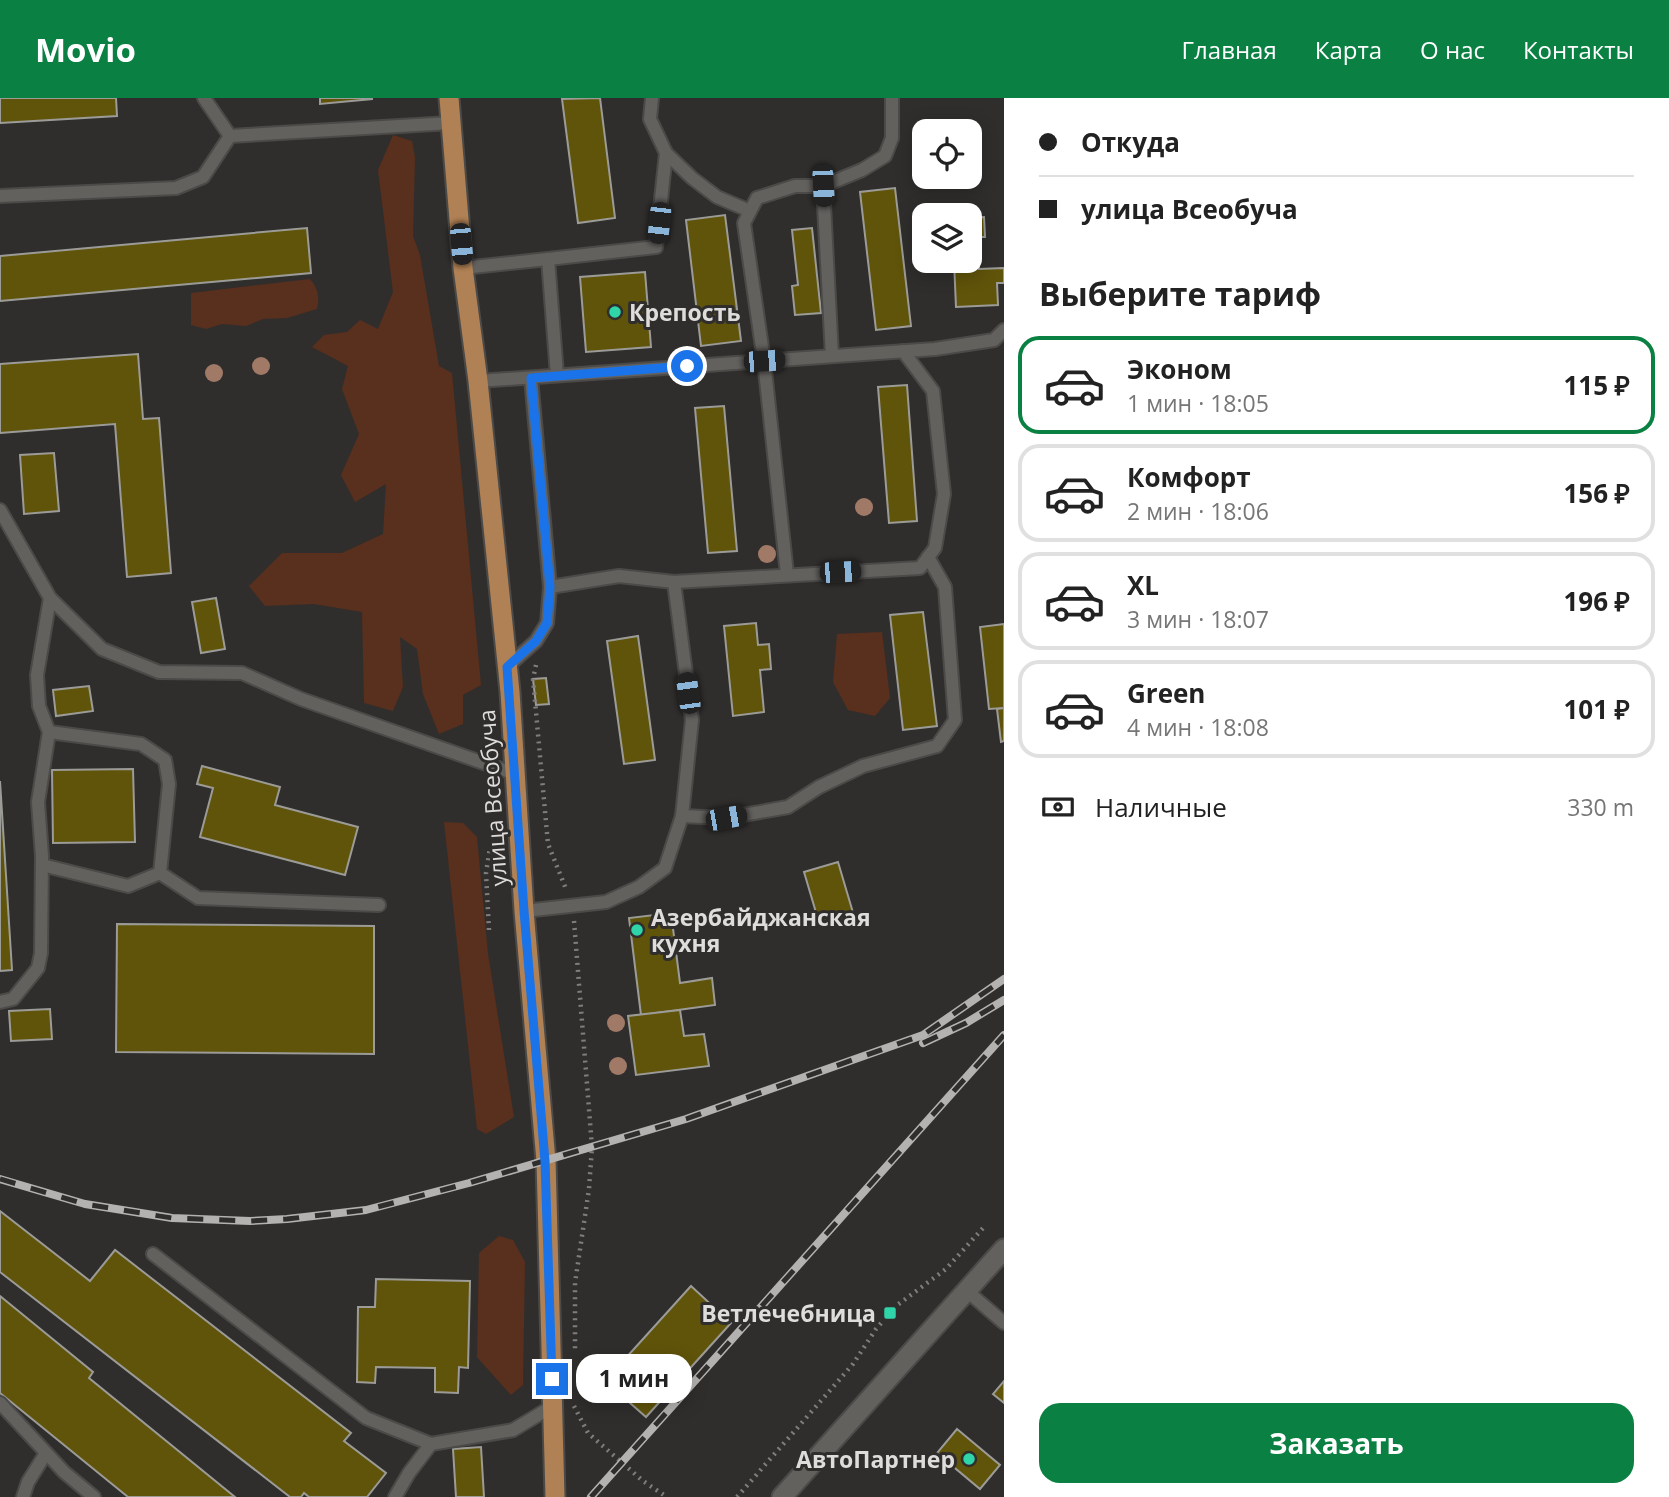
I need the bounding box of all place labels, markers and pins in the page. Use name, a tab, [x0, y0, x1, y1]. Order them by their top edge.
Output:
place label: Крепость	[629, 296, 741, 328]
marker: Крепость	[607, 304, 623, 320]
place label: Азербайджанская кухня	[651, 901, 871, 959]
marker: Азербайджанская кухня	[629, 922, 645, 938]
place label: Ветлечебница	[701, 1297, 876, 1329]
marker: Ветлечебница	[882, 1305, 898, 1321]
place label: АвтоПартнер	[796, 1443, 955, 1475]
marker: АвтоПартнер	[961, 1451, 977, 1467]

